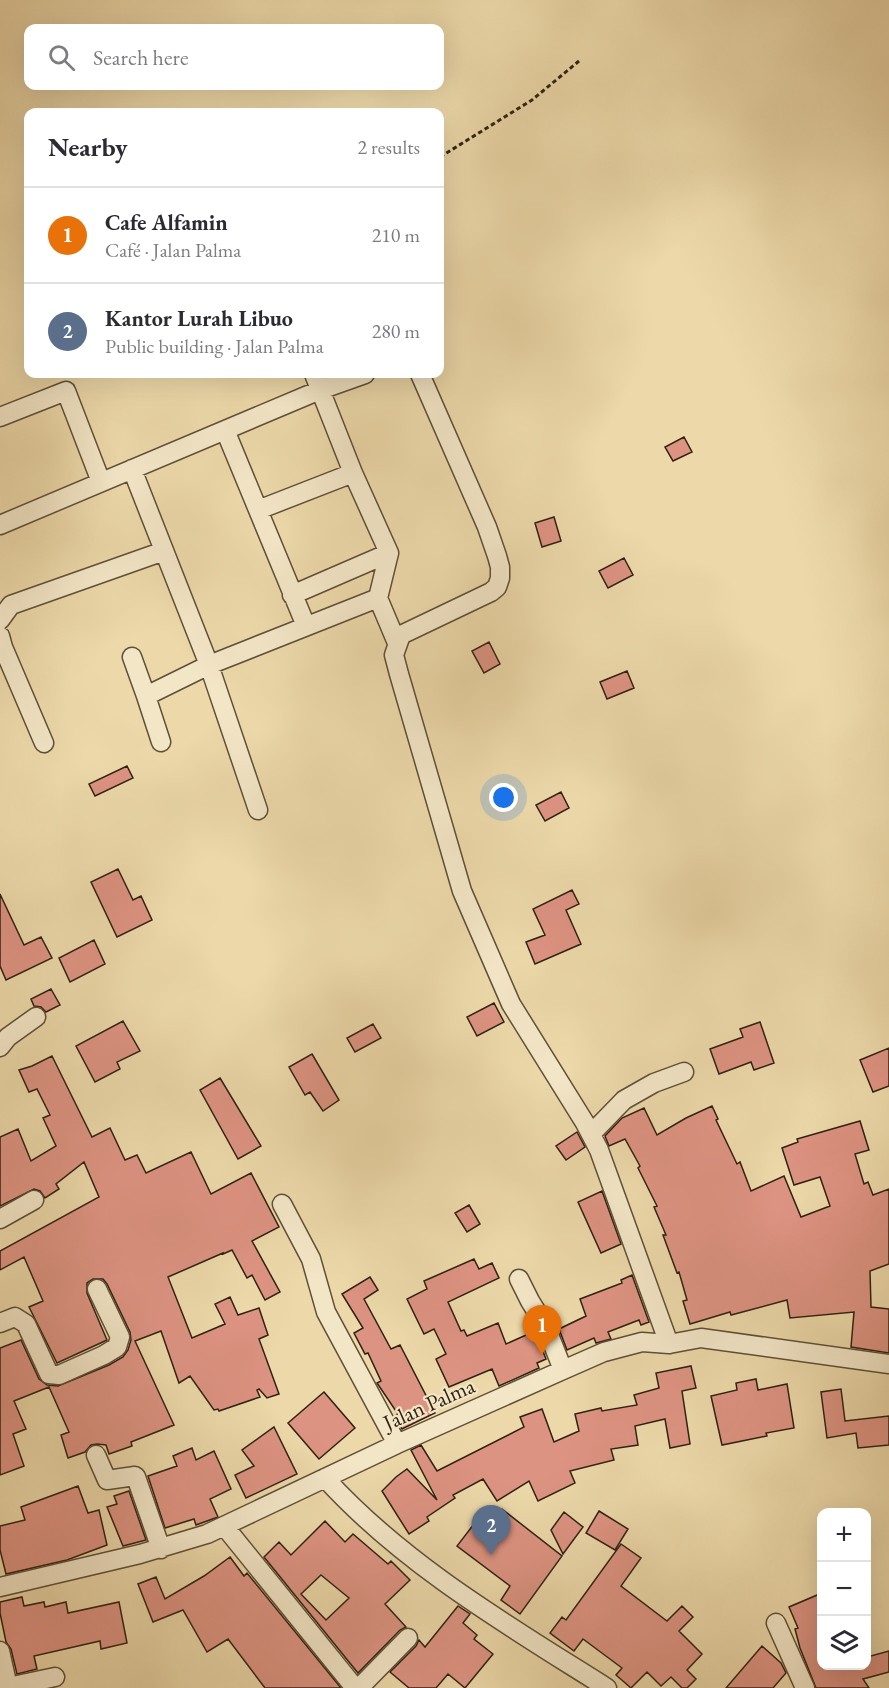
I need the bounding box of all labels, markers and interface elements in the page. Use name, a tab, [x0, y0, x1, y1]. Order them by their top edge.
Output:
search box	[24, 24, 444, 90]
icon: search	[45, 41, 78, 74]
text: Search here	[93, 43, 188, 72]
text: Nearby	[48, 130, 128, 164]
text: 2 results	[357, 134, 420, 160]
text: Cafe Alfamin	[105, 208, 228, 237]
text: 1	[62, 222, 73, 248]
text: 210 m	[372, 222, 420, 248]
text: Café · Jalan Palma	[105, 237, 241, 263]
text: Kantor Lurah Libuo	[105, 304, 293, 333]
text: 2	[62, 318, 73, 344]
text: 280 m	[372, 318, 420, 344]
text: Public building · Jalan Palma	[105, 333, 324, 359]
your location	[489, 783, 518, 812]
pin: 1	[522, 1306, 562, 1355]
street label: Jalan Palma	[377, 1371, 480, 1438]
pin: 2	[472, 1506, 510, 1555]
map controls	[817, 1508, 871, 1670]
button: +	[817, 1508, 871, 1562]
button: −	[817, 1562, 871, 1616]
button: layers	[817, 1616, 871, 1670]

